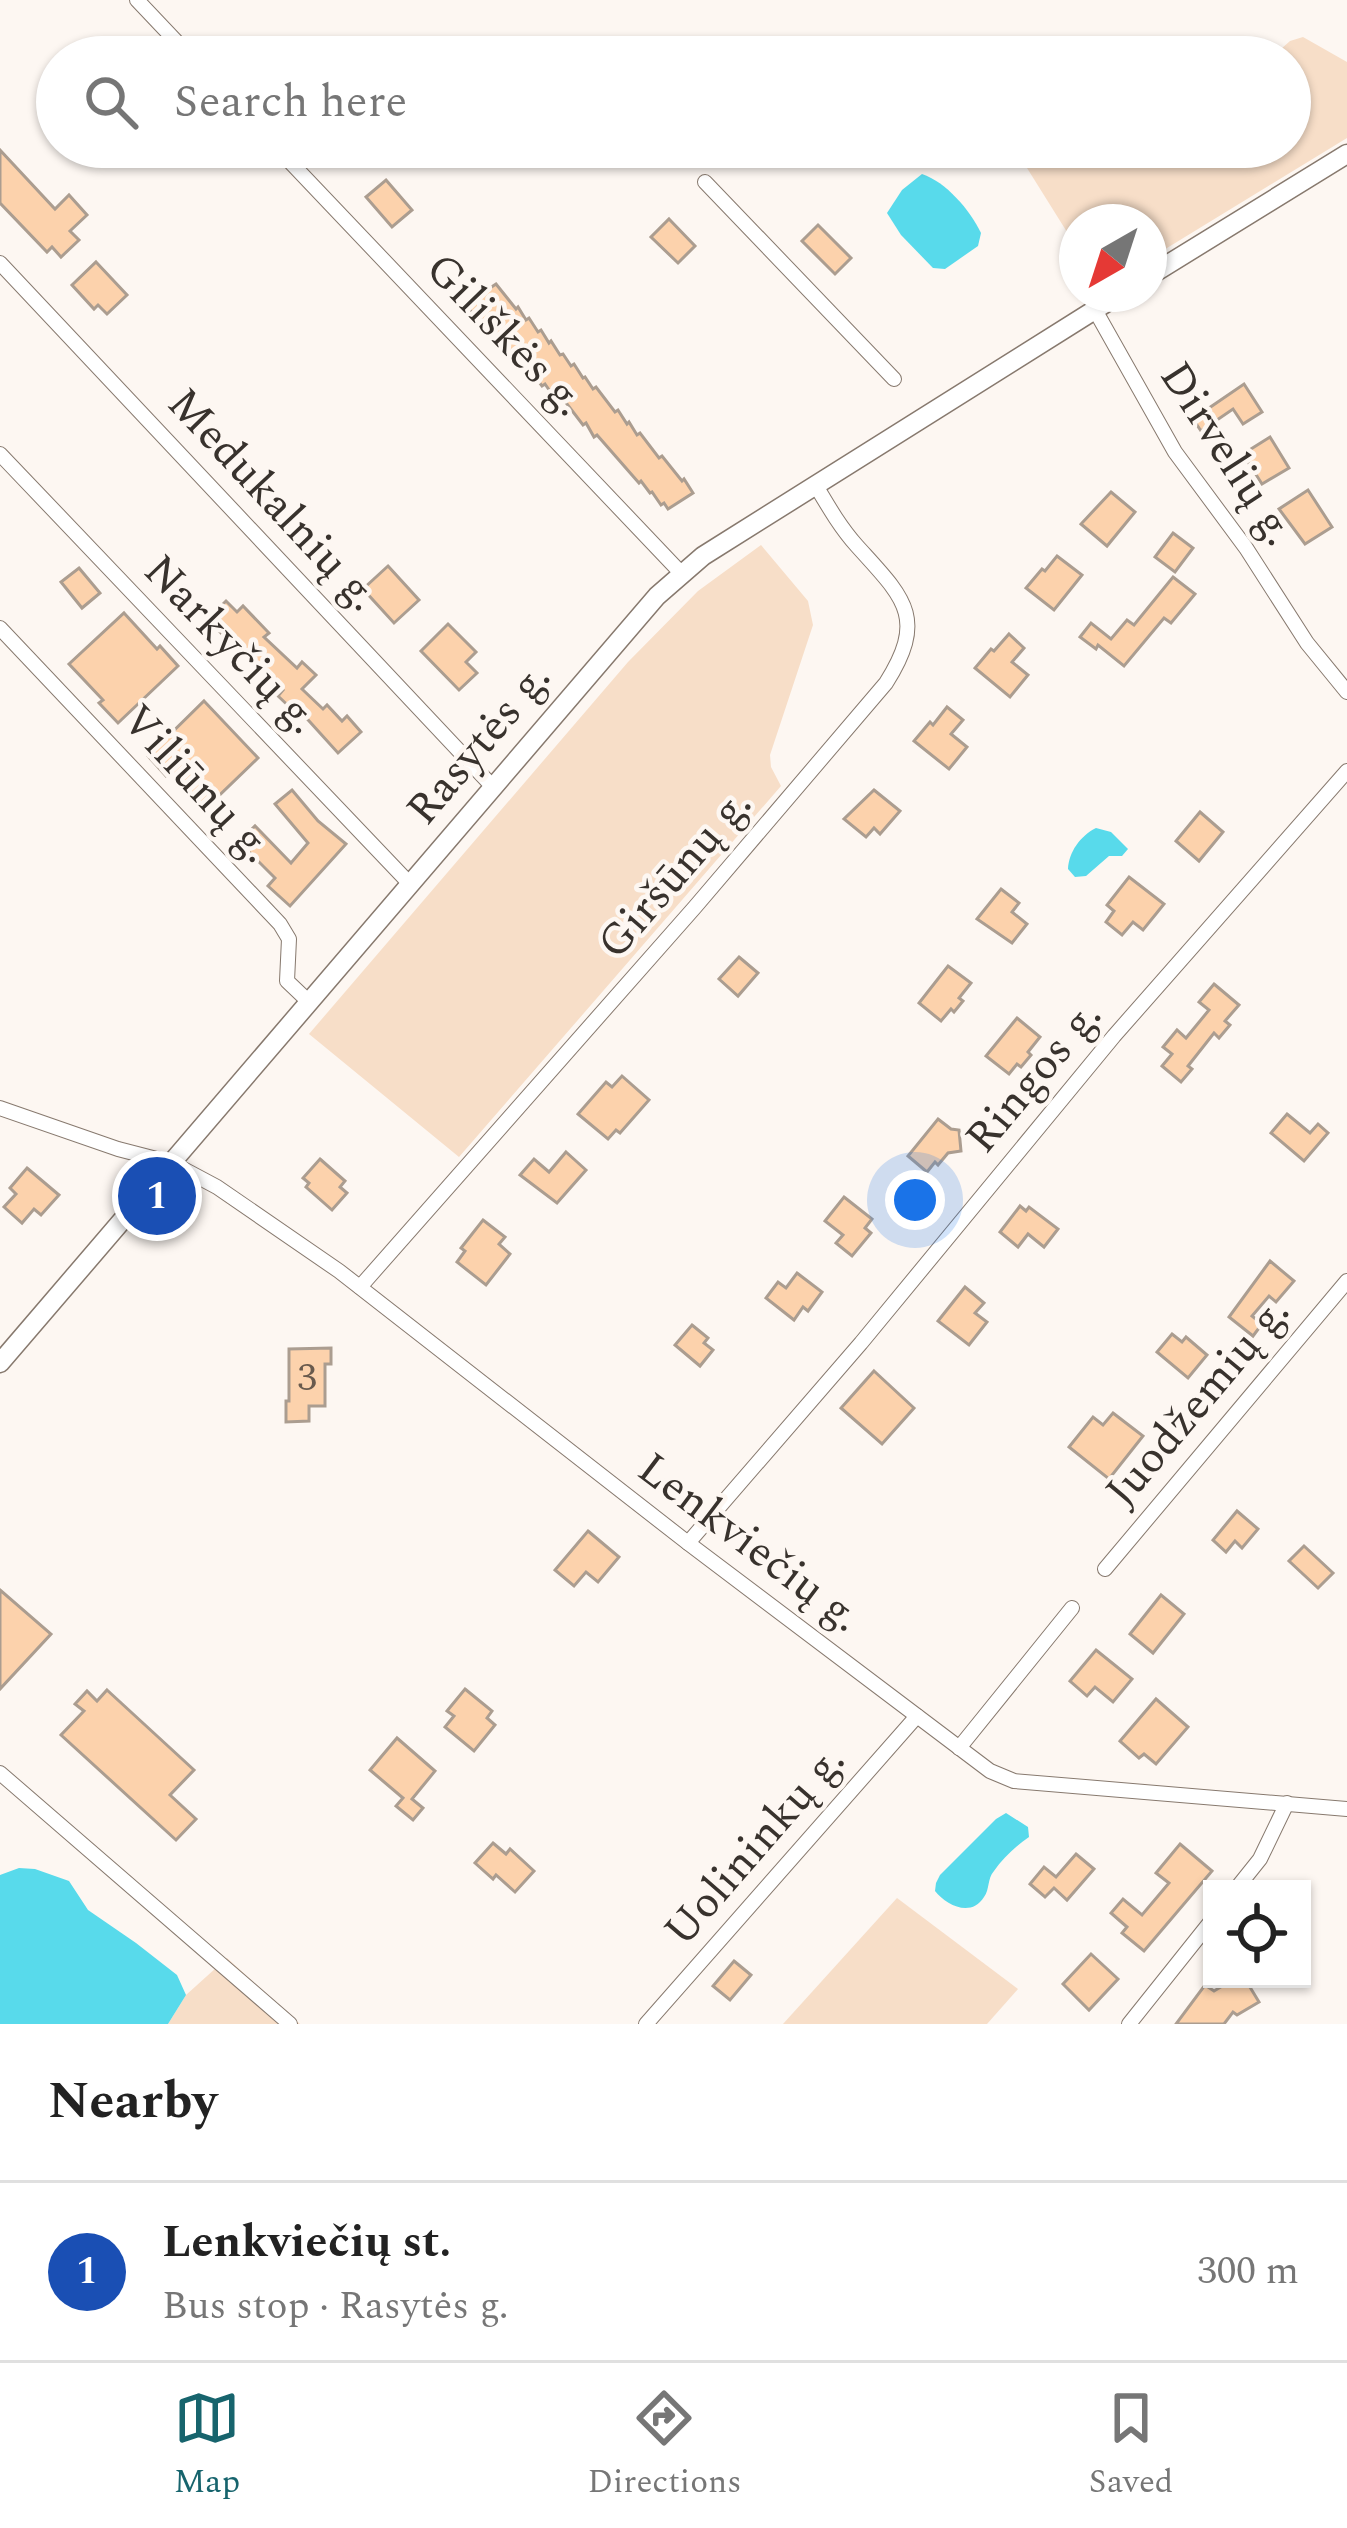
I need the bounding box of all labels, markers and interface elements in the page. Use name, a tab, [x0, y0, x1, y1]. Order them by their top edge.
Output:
search box	[36, 36, 1311, 168]
text: Search here	[174, 68, 407, 137]
icon: search	[78, 69, 144, 135]
north arrow	[1059, 204, 1167, 312]
street label: Giliškės g.	[409, 237, 601, 433]
street label: Dirvelių g.	[1141, 348, 1313, 560]
street label: Medukalnių g.	[150, 372, 396, 628]
street label: Narkyčių g.	[127, 539, 335, 751]
street label: Rasytės g.	[390, 647, 568, 841]
street label: Viliūnų g.	[105, 689, 289, 879]
street label: Giršūnų g.	[581, 773, 769, 975]
street label: Ringos g.	[949, 985, 1119, 1169]
pin: 1	[118, 1151, 196, 1241]
your location	[885, 1170, 945, 1230]
street label: Juodžemių g.	[1089, 1281, 1307, 1523]
house number: 3	[297, 1349, 317, 1408]
street label: Lenkviečių g.	[622, 1436, 876, 1650]
street label: Uolininkų g.	[647, 1730, 863, 1962]
map controls	[1203, 1880, 1311, 1988]
button: locate	[1203, 1880, 1311, 1988]
text: Nearby	[48, 2063, 217, 2141]
text: Lenkviečių st.	[162, 2208, 451, 2277]
text: 1	[76, 2242, 98, 2301]
text: 300 m	[1197, 2242, 1299, 2301]
text: Bus stop · Rasytės g.	[162, 2277, 508, 2336]
tab: Map	[174, 2385, 240, 2507]
tab: Directions	[587, 2385, 741, 2507]
tab: Saved	[1089, 2385, 1173, 2507]

